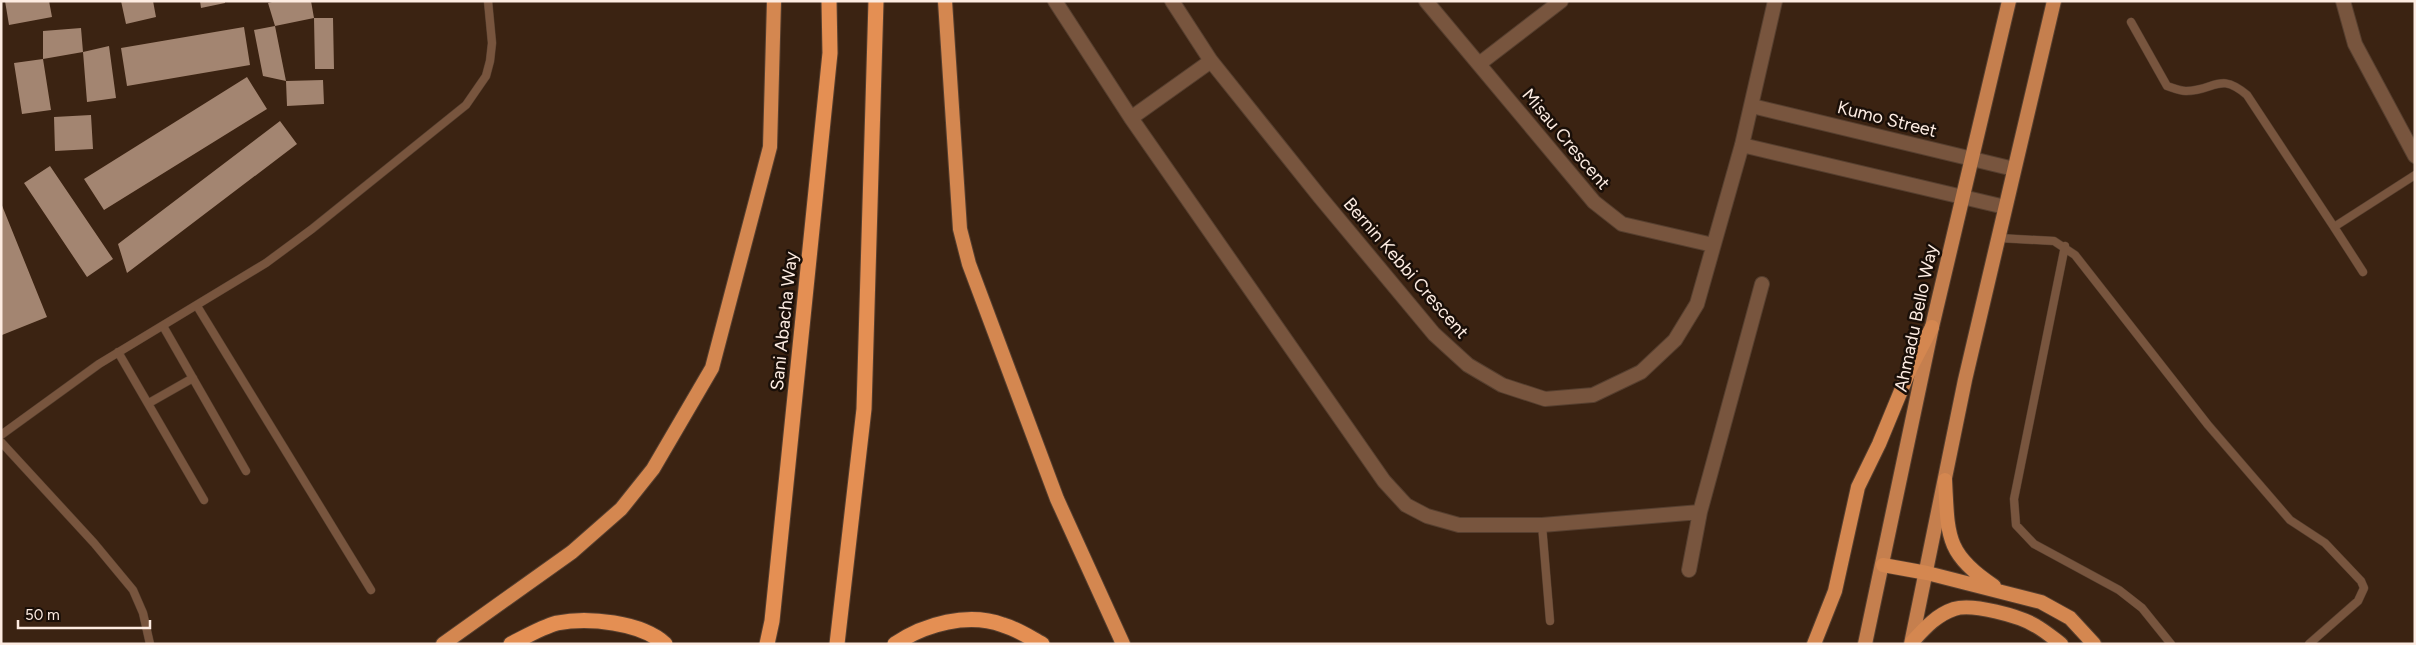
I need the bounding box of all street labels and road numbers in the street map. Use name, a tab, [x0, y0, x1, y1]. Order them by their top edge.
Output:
street label: Misau Crescent	[1517, 84, 1615, 194]
street label: Kumo Street	[1835, 96, 1939, 142]
street label: Bernin Kebbi Crescent	[1339, 193, 1473, 343]
street label: Ahmadu Bello Way	[1890, 242, 1943, 394]
street label: Sani Abacha Way	[766, 250, 802, 391]

